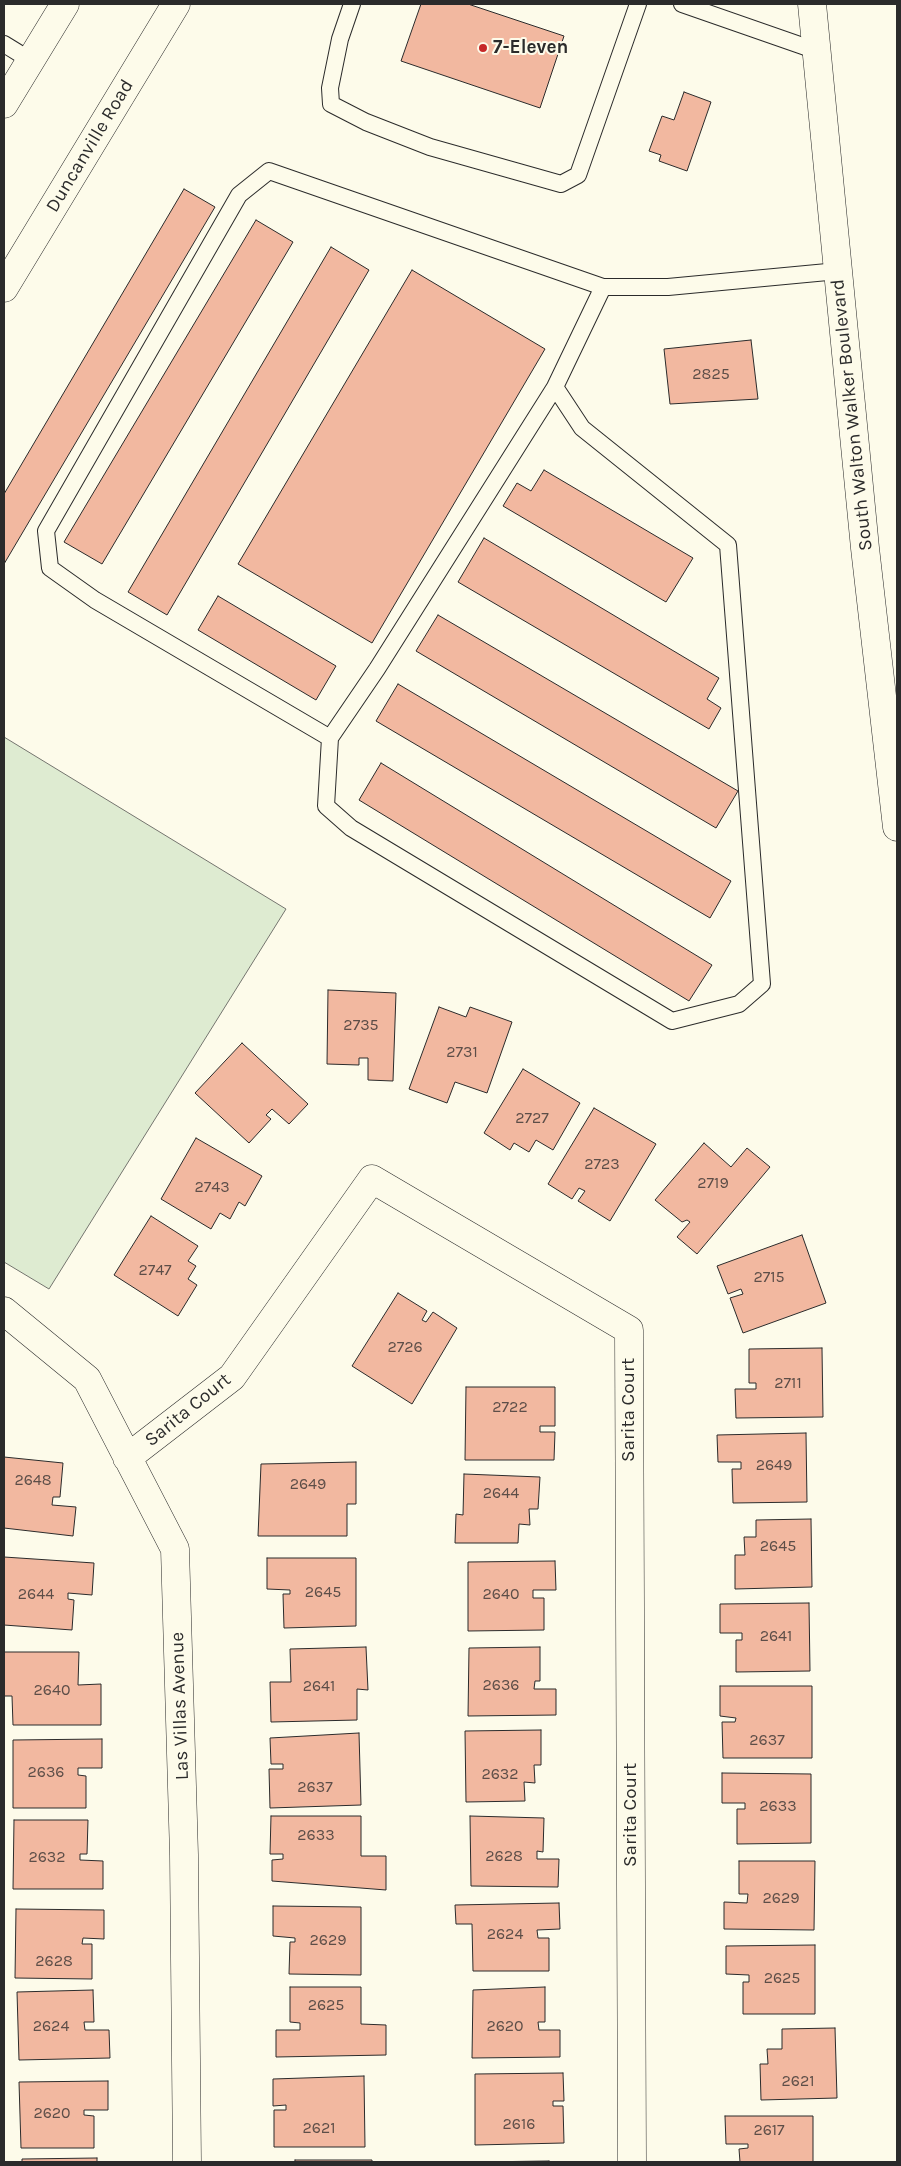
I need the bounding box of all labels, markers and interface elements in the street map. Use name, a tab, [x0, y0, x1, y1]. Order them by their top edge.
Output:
place label: 7-Eleven	[493, 37, 568, 59]
marker: 7-Eleven	[477, 42, 489, 54]
street label: Duncanville Road	[41, 75, 139, 217]
street label: South Walton Walker Boulevard	[826, 278, 878, 552]
house number: 2825	[692, 364, 730, 384]
house number: 2735	[343, 1015, 379, 1035]
house number: 2731	[446, 1042, 478, 1062]
house number: 2727	[515, 1108, 549, 1128]
house number: 2723	[584, 1154, 620, 1174]
house number: 2719	[697, 1173, 729, 1193]
house number: 2743	[194, 1177, 230, 1197]
house number: 2747	[138, 1260, 172, 1280]
house number: 2715	[753, 1267, 785, 1287]
house number: 2726	[387, 1337, 423, 1357]
street label: Sarita Court	[618, 1358, 640, 1462]
street label: Sarita Court	[140, 1368, 236, 1452]
house number: 2711	[774, 1373, 802, 1393]
house number: 2722	[492, 1397, 528, 1417]
house number: 2649	[756, 1455, 792, 1475]
house number: 2648	[14, 1470, 52, 1490]
house number: 2649	[290, 1474, 326, 1494]
house number: 2644	[483, 1483, 519, 1503]
house number: 2645	[760, 1536, 796, 1556]
house number: 2645	[305, 1582, 341, 1602]
house number: 2644	[18, 1584, 54, 1604]
house number: 2640	[483, 1584, 519, 1604]
house number: 2641	[760, 1626, 792, 1646]
street label: Las Villas Avenue	[166, 1631, 194, 1781]
house number: 2636	[482, 1675, 520, 1695]
house number: 2641	[303, 1676, 335, 1696]
house number: 2640	[34, 1680, 70, 1700]
house number: 2637	[749, 1730, 785, 1750]
house number: 2636	[27, 1762, 65, 1782]
street label: Sarita Court	[620, 1763, 642, 1867]
house number: 2632	[481, 1764, 519, 1784]
house number: 2637	[297, 1777, 333, 1797]
house number: 2633	[759, 1796, 797, 1816]
house number: 2633	[297, 1825, 335, 1845]
house number: 2628	[485, 1846, 523, 1866]
house number: 2632	[28, 1847, 66, 1867]
house number: 2629	[763, 1888, 799, 1908]
house number: 2624	[487, 1924, 523, 1944]
house number: 2629	[310, 1930, 346, 1950]
house number: 2628	[35, 1951, 73, 1971]
house number: 2625	[764, 1968, 800, 1988]
house number: 2625	[308, 1995, 344, 2015]
house number: 2624	[33, 2016, 69, 2036]
house number: 2620	[486, 2016, 524, 2036]
house number: 2621	[782, 2071, 814, 2091]
house number: 2620	[33, 2103, 71, 2123]
house number: 2616	[503, 2114, 535, 2134]
house number: 2621	[303, 2118, 335, 2138]
house number: 2617	[753, 2120, 785, 2140]

